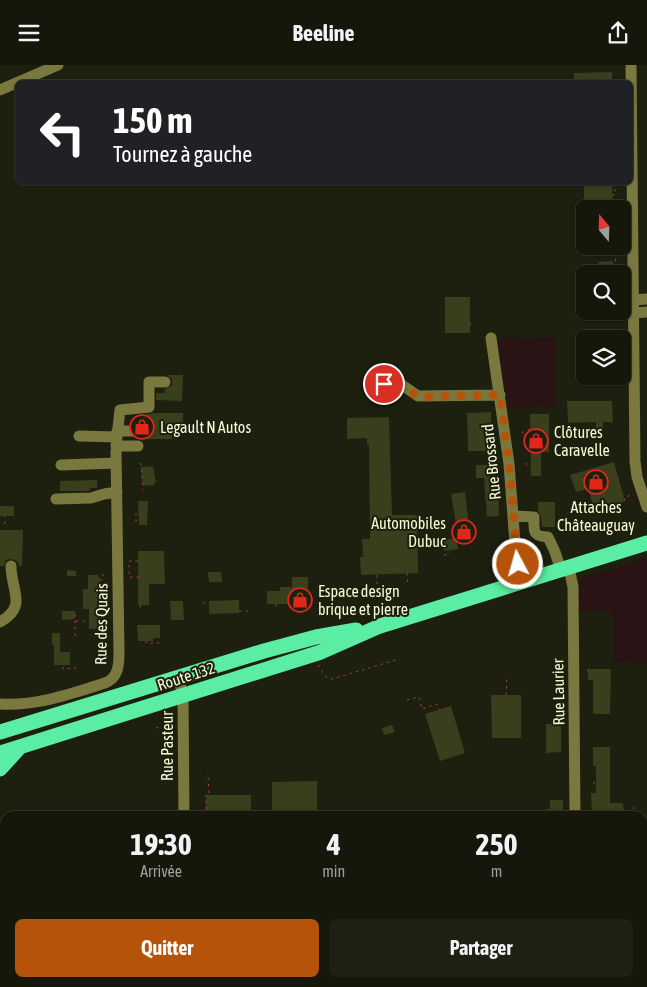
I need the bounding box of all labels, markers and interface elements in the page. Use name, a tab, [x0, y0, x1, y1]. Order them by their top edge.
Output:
icon: menu	[15, 19, 43, 47]
icon: share	[604, 19, 632, 47]
text: Beeline	[293, 20, 354, 46]
icon: left	[30, 100, 95, 165]
text: 150 m	[113, 100, 192, 140]
text: Tournez à gauche	[113, 141, 252, 167]
north arrow	[576, 200, 631, 255]
map controls	[576, 200, 631, 385]
button: search	[576, 265, 631, 320]
button: layers	[576, 330, 631, 385]
pin	[363, 363, 405, 405]
icon: arrive	[370, 370, 398, 398]
shop icon: Legault N Autos	[129, 414, 155, 440]
place label: Legault N Autos	[160, 418, 251, 437]
street label: Rue Brossard	[478, 423, 504, 501]
place label: Clôtures Caravelle	[554, 423, 610, 459]
shop icon: Clôtures Caravelle	[523, 428, 549, 454]
shop icon: Attaches Châteauguay	[583, 469, 609, 495]
place label: Attaches Châteauguay	[557, 498, 635, 535]
place label: Automobiles Dubuc	[371, 514, 446, 550]
shop icon: Automobiles Dubuc	[451, 519, 477, 545]
position arrow	[491, 537, 543, 589]
place label: Espace design brique et pierre	[318, 582, 408, 619]
street label: Rue des Quais	[91, 583, 111, 665]
shop icon: Espace design brique et pierre	[287, 587, 313, 613]
street label: Route 132	[155, 658, 217, 694]
street label: Rue Laurier	[548, 658, 568, 726]
street label: Rue Pasteur	[158, 711, 176, 781]
text: 19:30	[130, 827, 192, 861]
text: 4	[327, 827, 341, 861]
text: 250	[475, 827, 518, 861]
text: Arrivée	[140, 862, 182, 880]
text: min	[322, 862, 345, 880]
text: m	[491, 862, 502, 880]
button: Quitter	[15, 919, 319, 977]
button: Partager	[329, 919, 633, 977]

